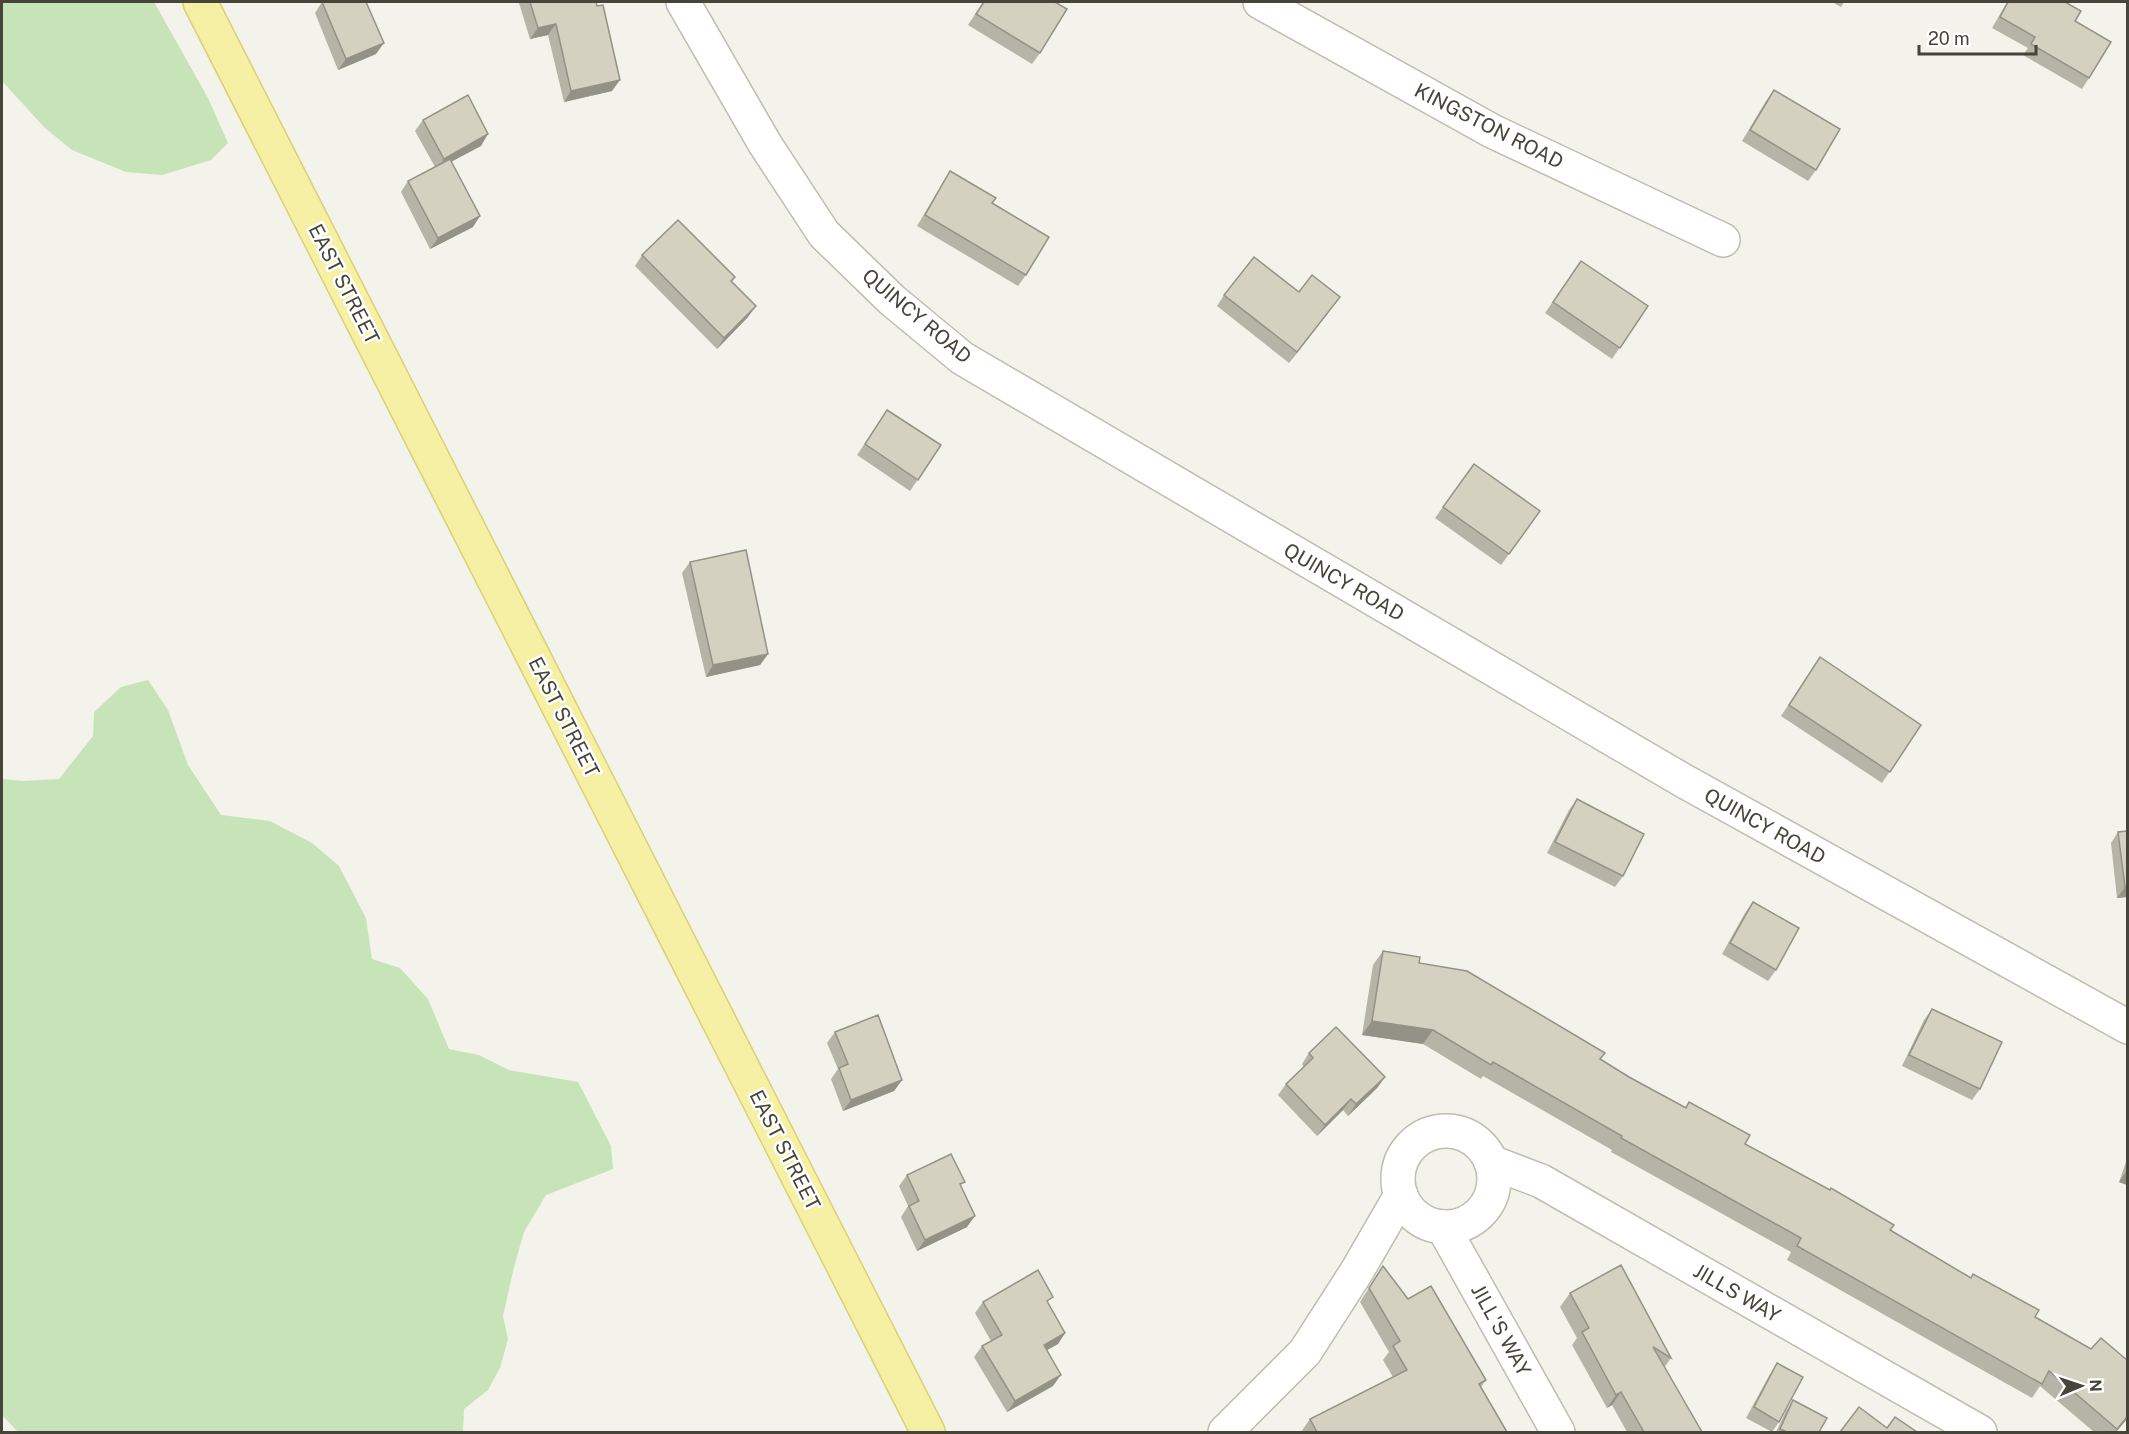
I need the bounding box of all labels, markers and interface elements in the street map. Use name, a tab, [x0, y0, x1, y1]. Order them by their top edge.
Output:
scale bar	[1919, 18, 2036, 56]
text: 20 m	[1928, 28, 1970, 49]
street label: KINGSTON ROAD	[1411, 78, 1567, 174]
street label: EAST STREET	[303, 220, 385, 348]
street label: QUINCY ROAD	[858, 263, 976, 369]
street label: QUINCY ROAD	[1280, 538, 1408, 626]
street label: EAST STREET	[523, 653, 605, 781]
street label: QUINCY ROAD	[1700, 783, 1830, 869]
street label: EAST STREET	[744, 1086, 826, 1214]
street label: JILLS WAY	[1689, 1259, 1785, 1327]
street label: JILL'S WAY	[1466, 1280, 1536, 1380]
north arrow	[2051, 1356, 2111, 1416]
text: N	[2086, 1379, 2105, 1392]

